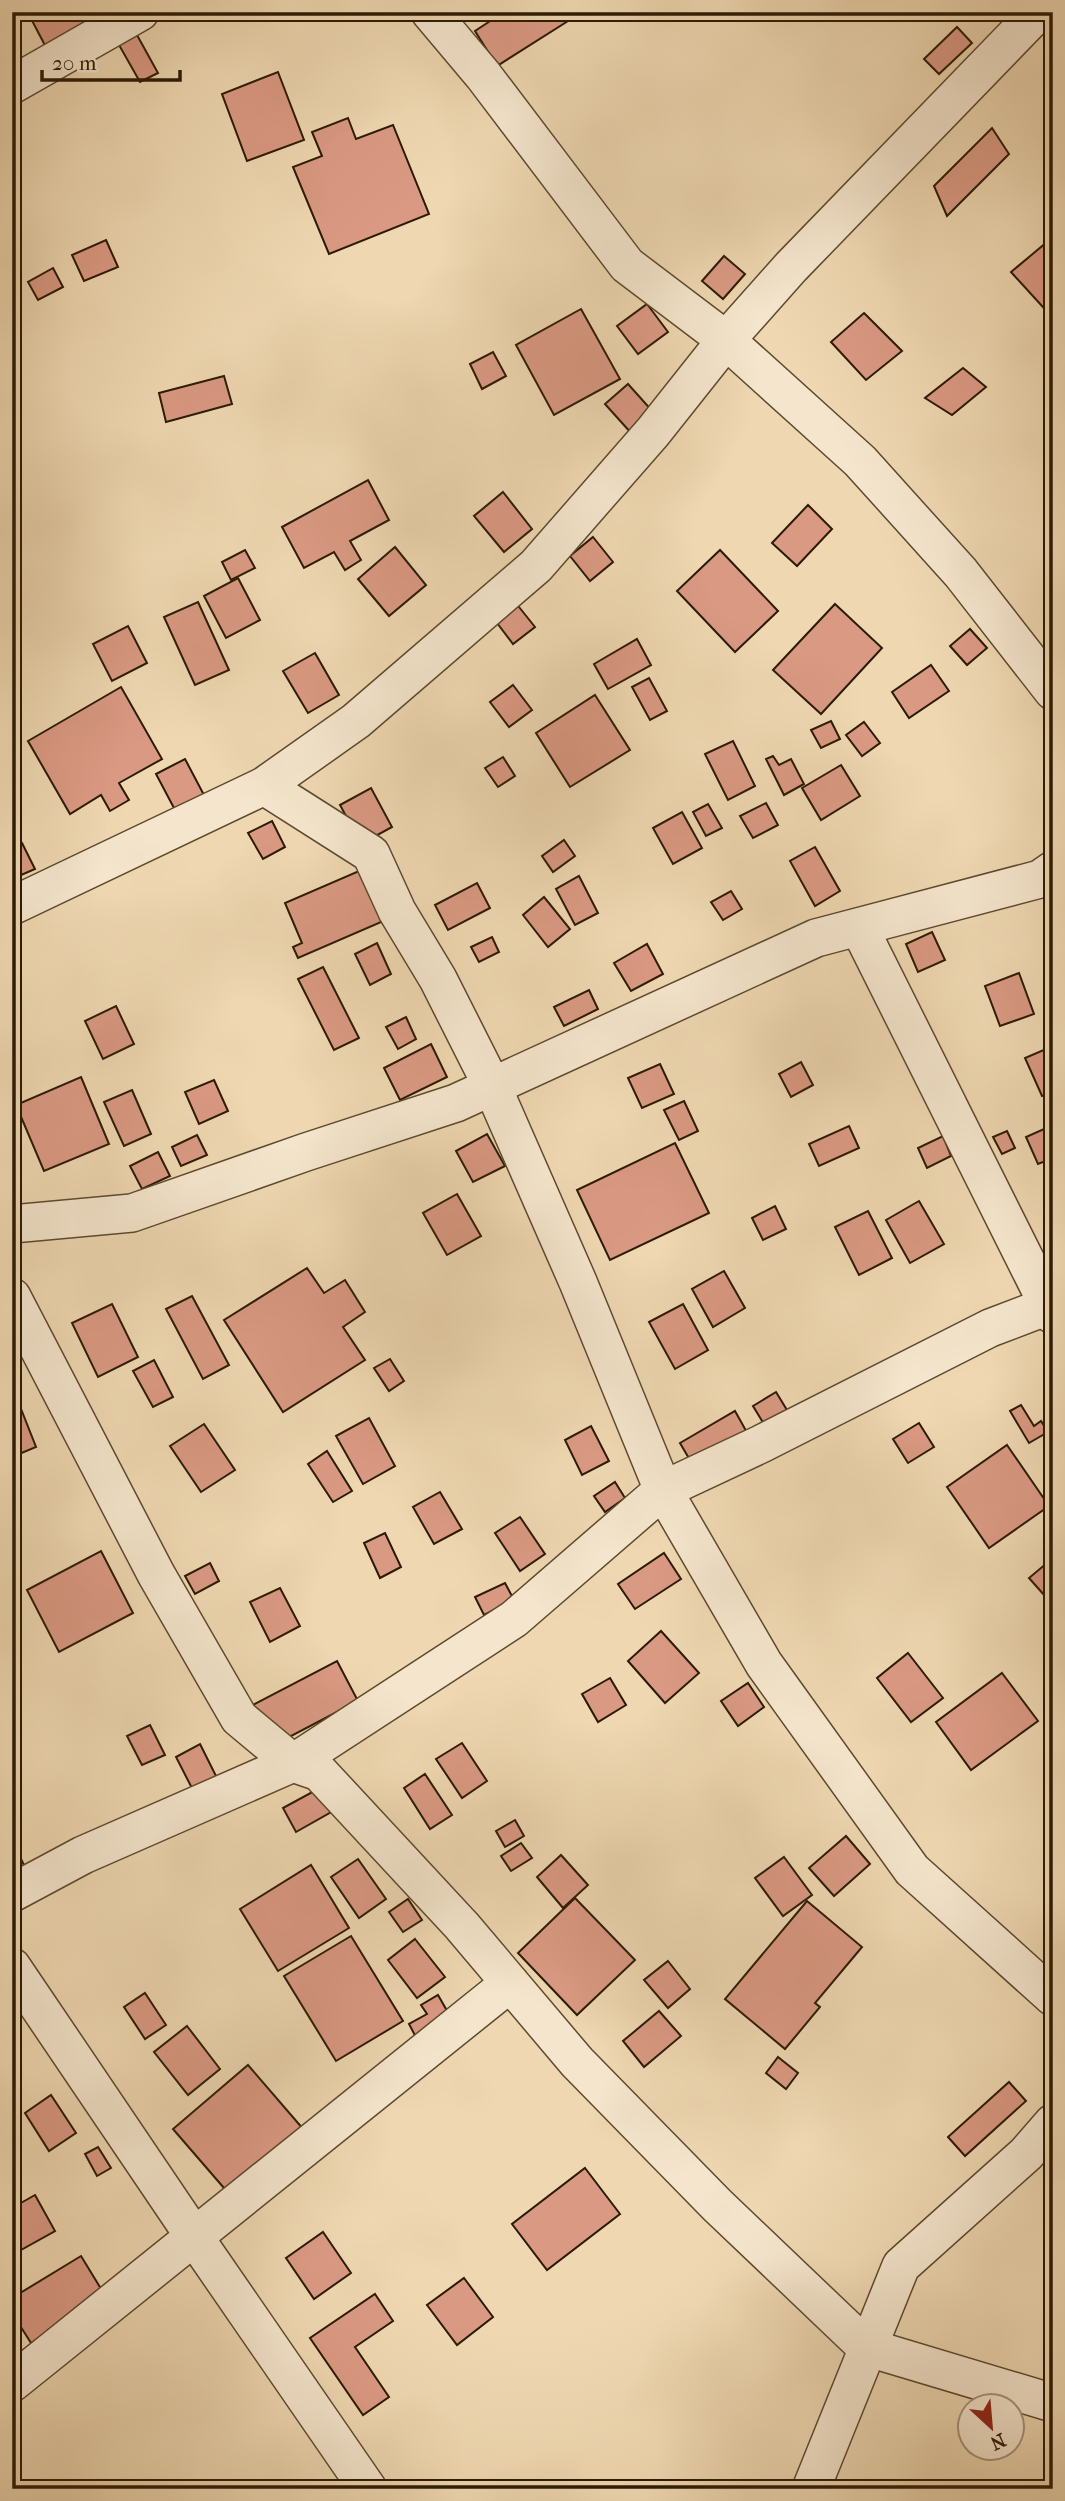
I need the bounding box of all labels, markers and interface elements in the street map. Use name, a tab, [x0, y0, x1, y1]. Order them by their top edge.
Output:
scale bar	[42, 38, 180, 82]
text: 20 m	[52, 51, 97, 75]
north arrow	[956, 2392, 1026, 2462]
text: N	[986, 2428, 1009, 2455]

